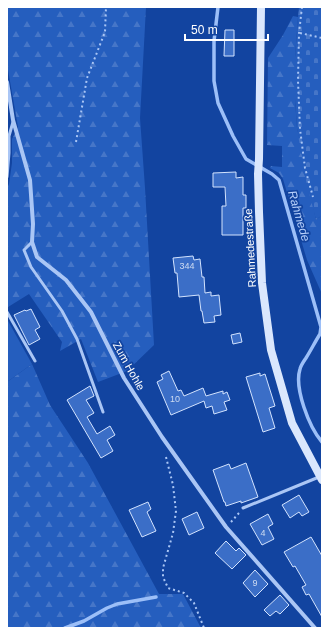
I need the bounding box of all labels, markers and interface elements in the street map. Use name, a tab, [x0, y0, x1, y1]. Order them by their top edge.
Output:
scale bar	[185, 16, 268, 42]
text: 50 m	[191, 23, 218, 37]
water label: Rahmede	[285, 189, 313, 243]
street label: Rahmedestraße	[242, 208, 258, 288]
house number: 344	[179, 261, 195, 271]
street label: Zum Hohle	[111, 340, 147, 392]
house number: 10	[170, 394, 180, 404]
house number: 4	[260, 528, 266, 538]
house number: 9	[252, 578, 258, 588]

